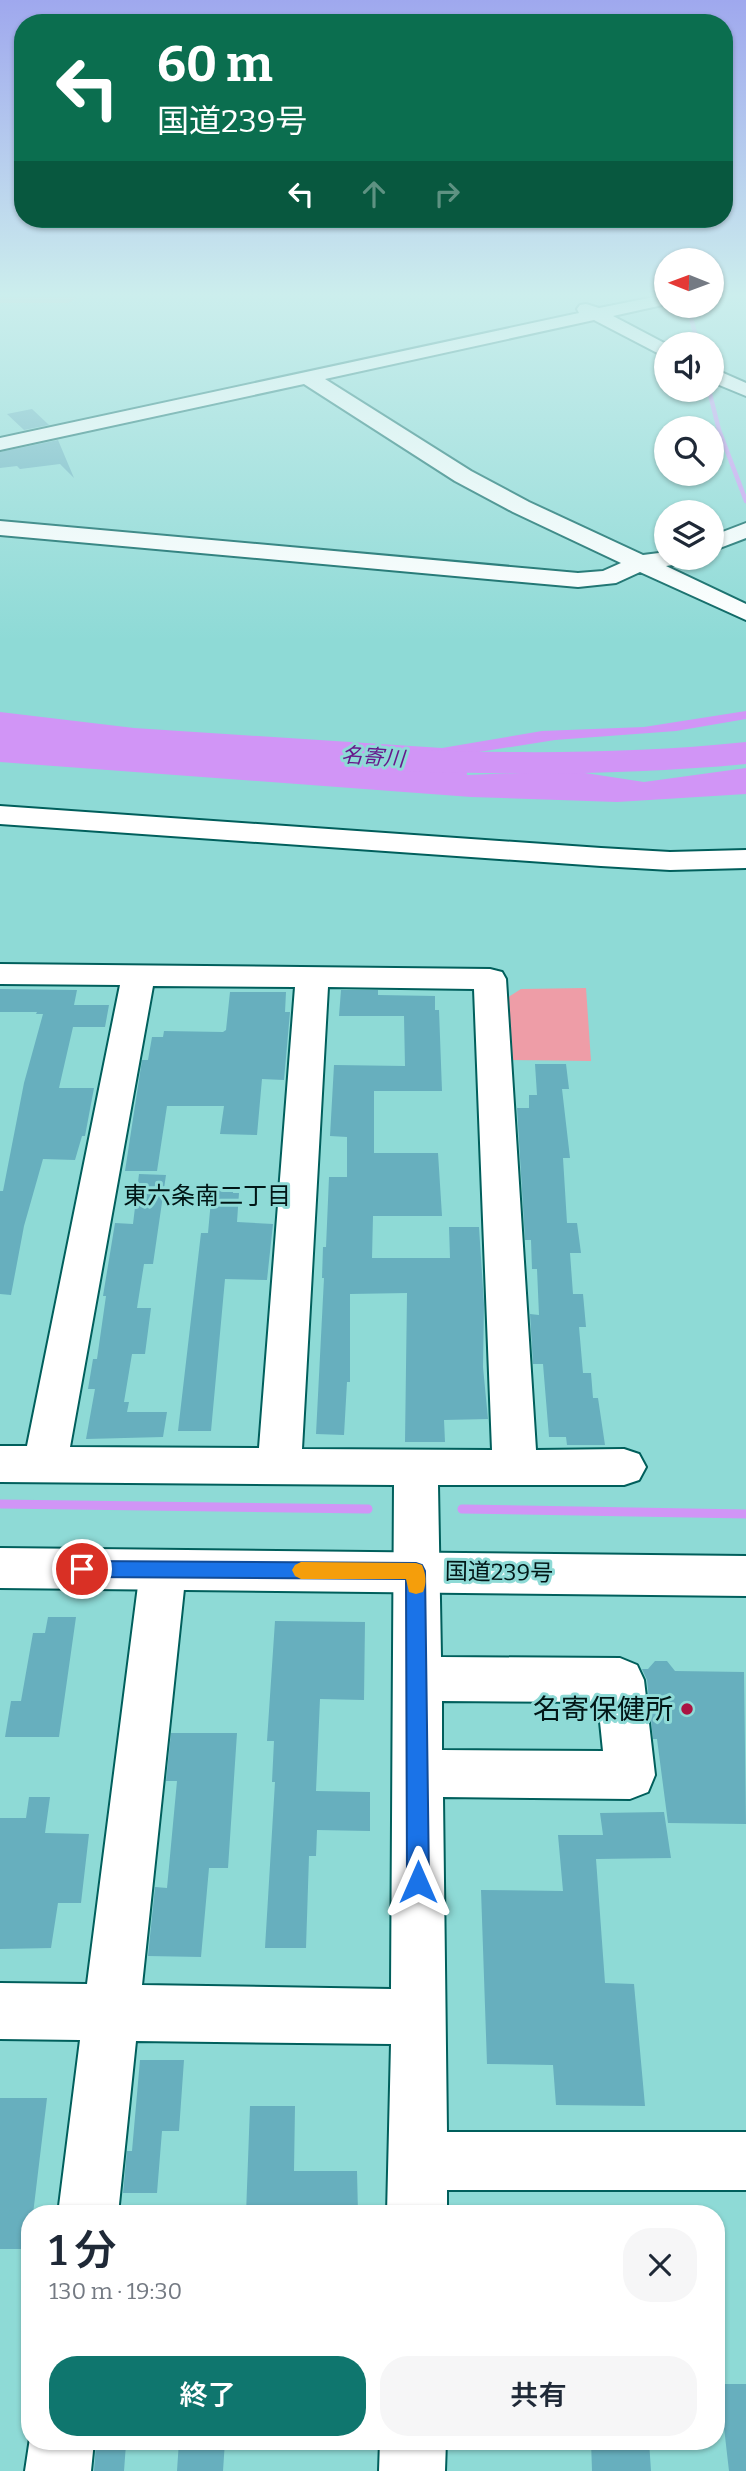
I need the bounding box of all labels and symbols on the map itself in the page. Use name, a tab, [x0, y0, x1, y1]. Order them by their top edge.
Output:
north arrow	[654, 248, 724, 318]
water label: 名寄川	[341, 742, 407, 772]
district label: 東六条南二丁目	[123, 1182, 291, 1210]
pin	[52, 1539, 112, 1599]
street label: 国道239号	[445, 1557, 553, 1587]
place label: 名寄保健所	[533, 1693, 673, 1726]
marker: 名寄保健所	[679, 1701, 695, 1717]
position arrow	[381, 1845, 455, 1919]

